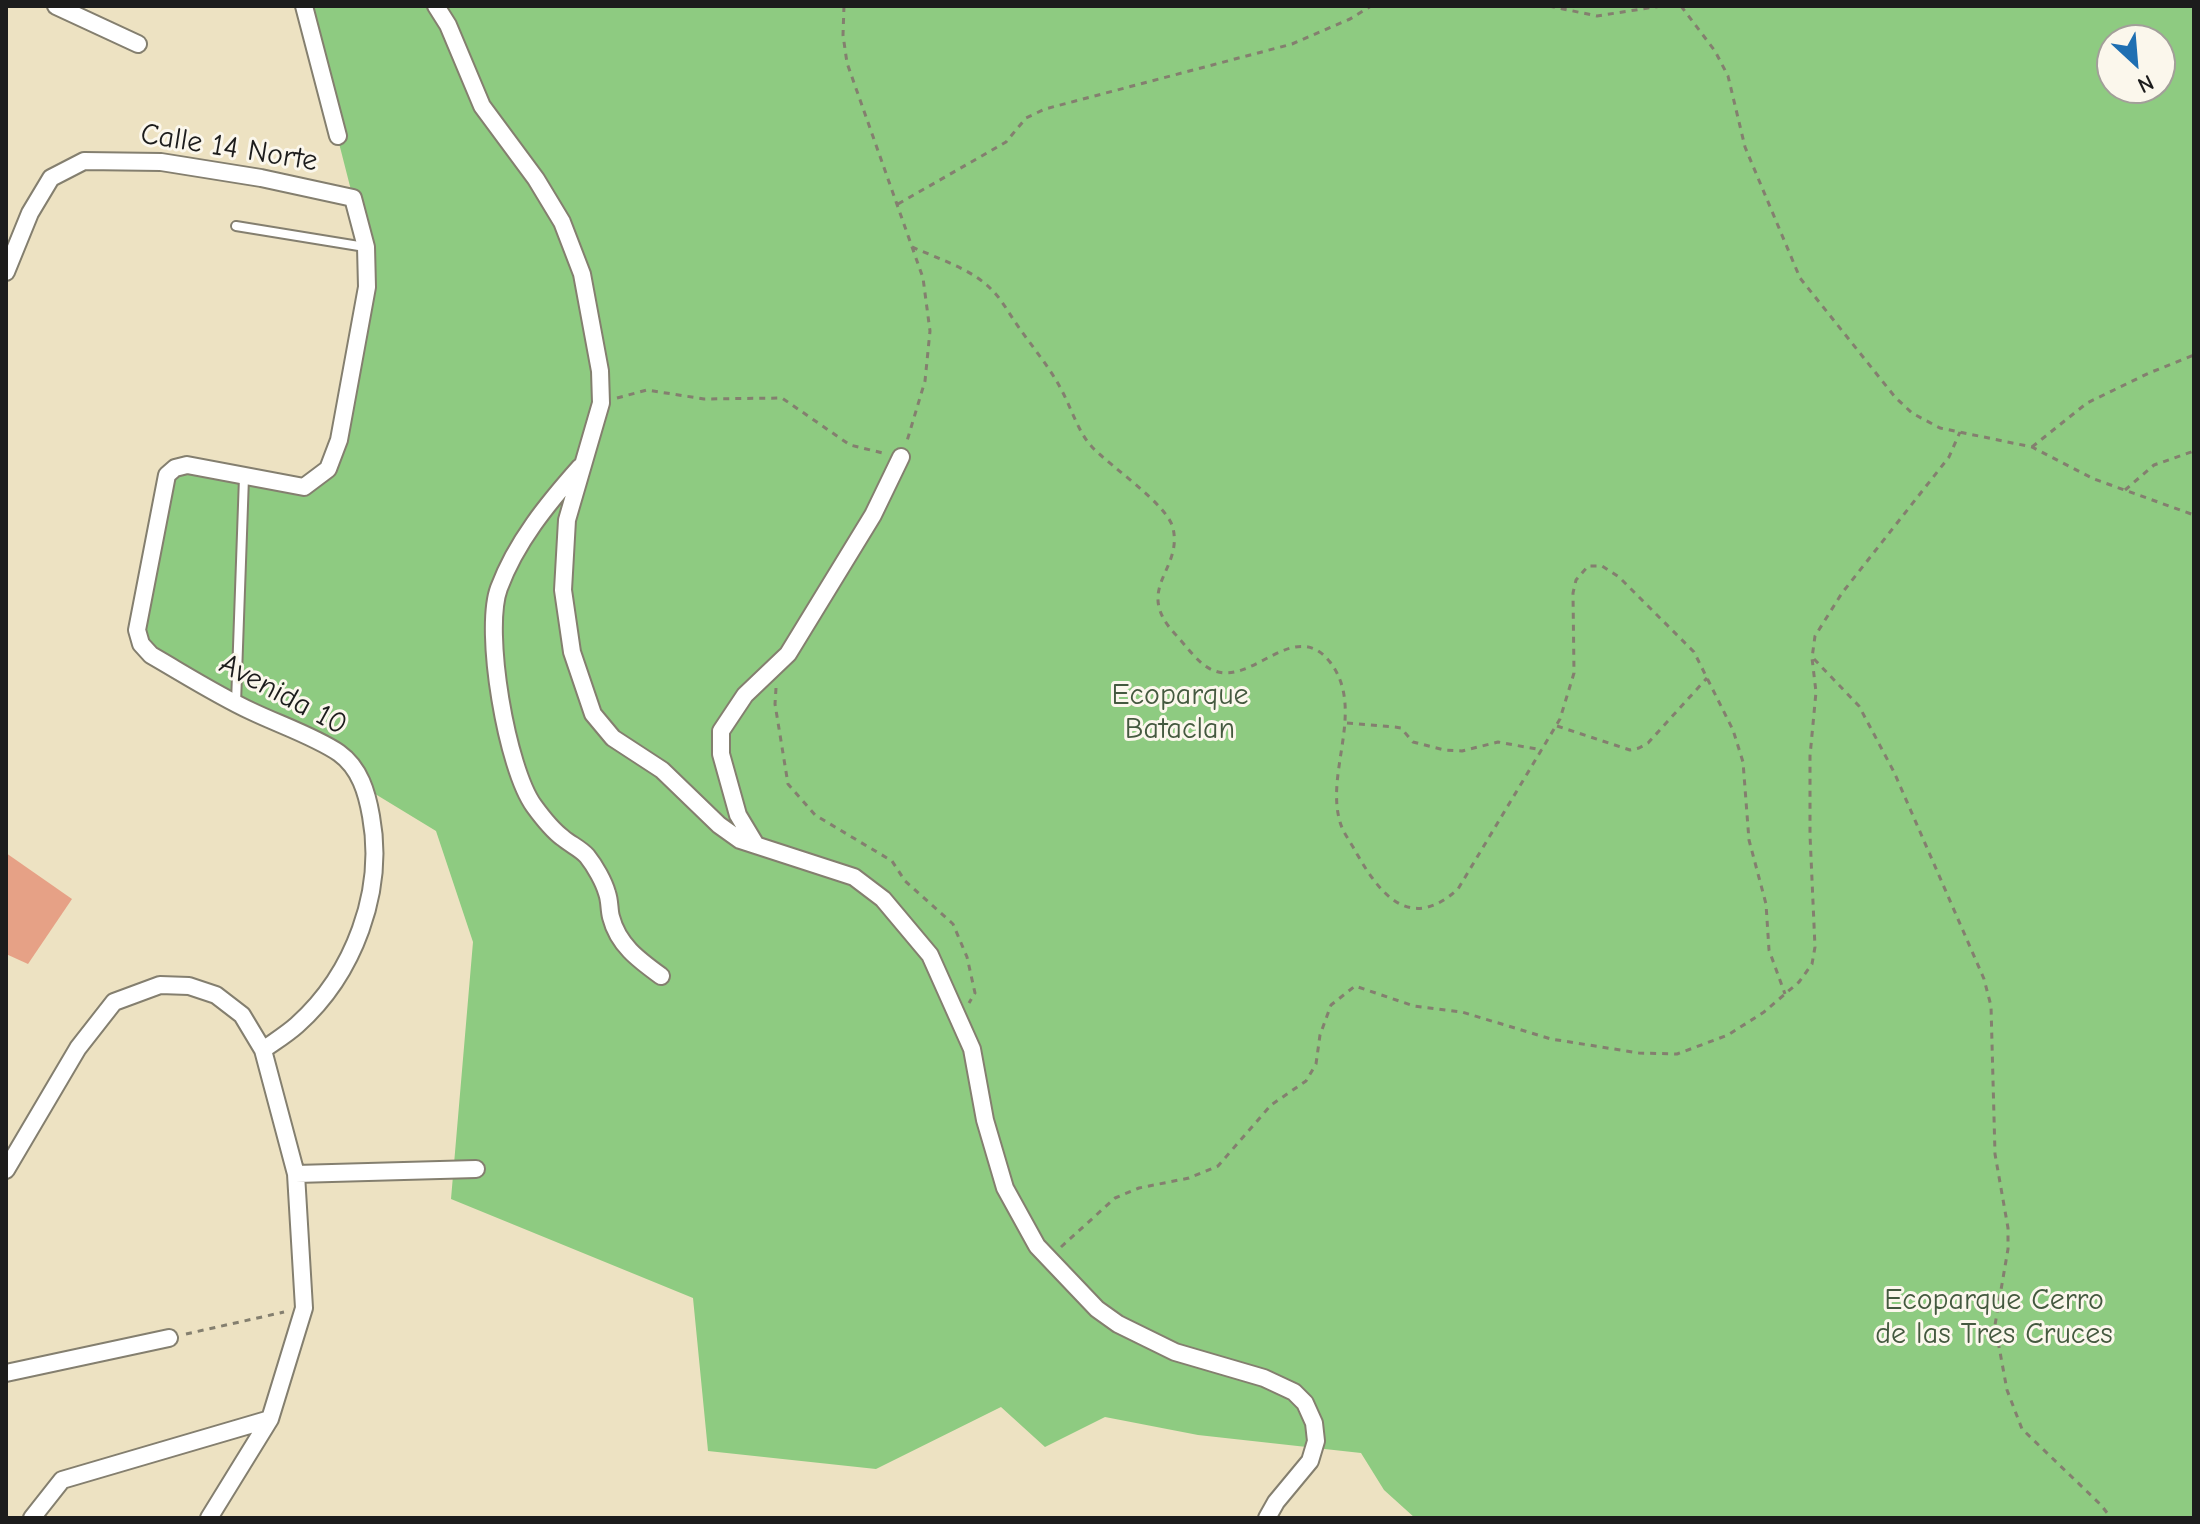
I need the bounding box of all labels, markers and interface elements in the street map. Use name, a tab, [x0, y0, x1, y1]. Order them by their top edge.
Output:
north arrow	[2096, 24, 2176, 104]
text: N	[2133, 69, 2158, 99]
street label: Calle 14 Norte	[138, 116, 320, 180]
street label: Avenida 10	[213, 646, 353, 744]
park label: Ecoparque Bataclan	[1111, 678, 1249, 748]
park label: Ecoparque Cerro de las Tres Cruces	[1875, 1283, 2113, 1354]

